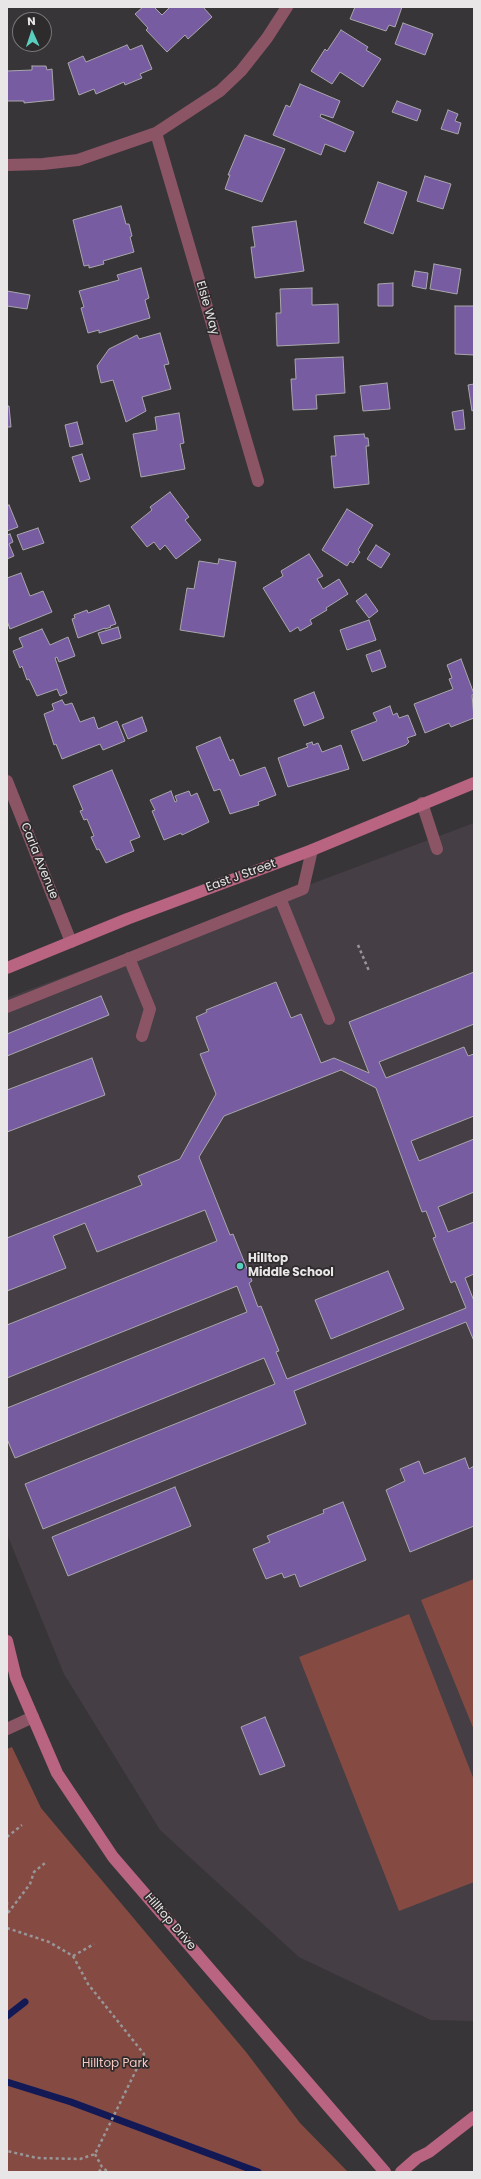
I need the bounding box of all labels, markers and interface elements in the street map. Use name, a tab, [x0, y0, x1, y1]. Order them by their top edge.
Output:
north arrow	[12, 12, 52, 52]
text: N	[27, 13, 36, 29]
street label: Elsie Way	[192, 279, 222, 337]
street label: Carla Avenue	[17, 821, 61, 901]
street label: East J Street	[204, 857, 278, 895]
place label: Hilltop Middle School	[248, 1252, 334, 1280]
marker: Hilltop Middle School	[235, 1261, 245, 1271]
street label: Hilltop Drive	[141, 1891, 199, 1953]
park label: Hilltop Park	[82, 2057, 148, 2071]

